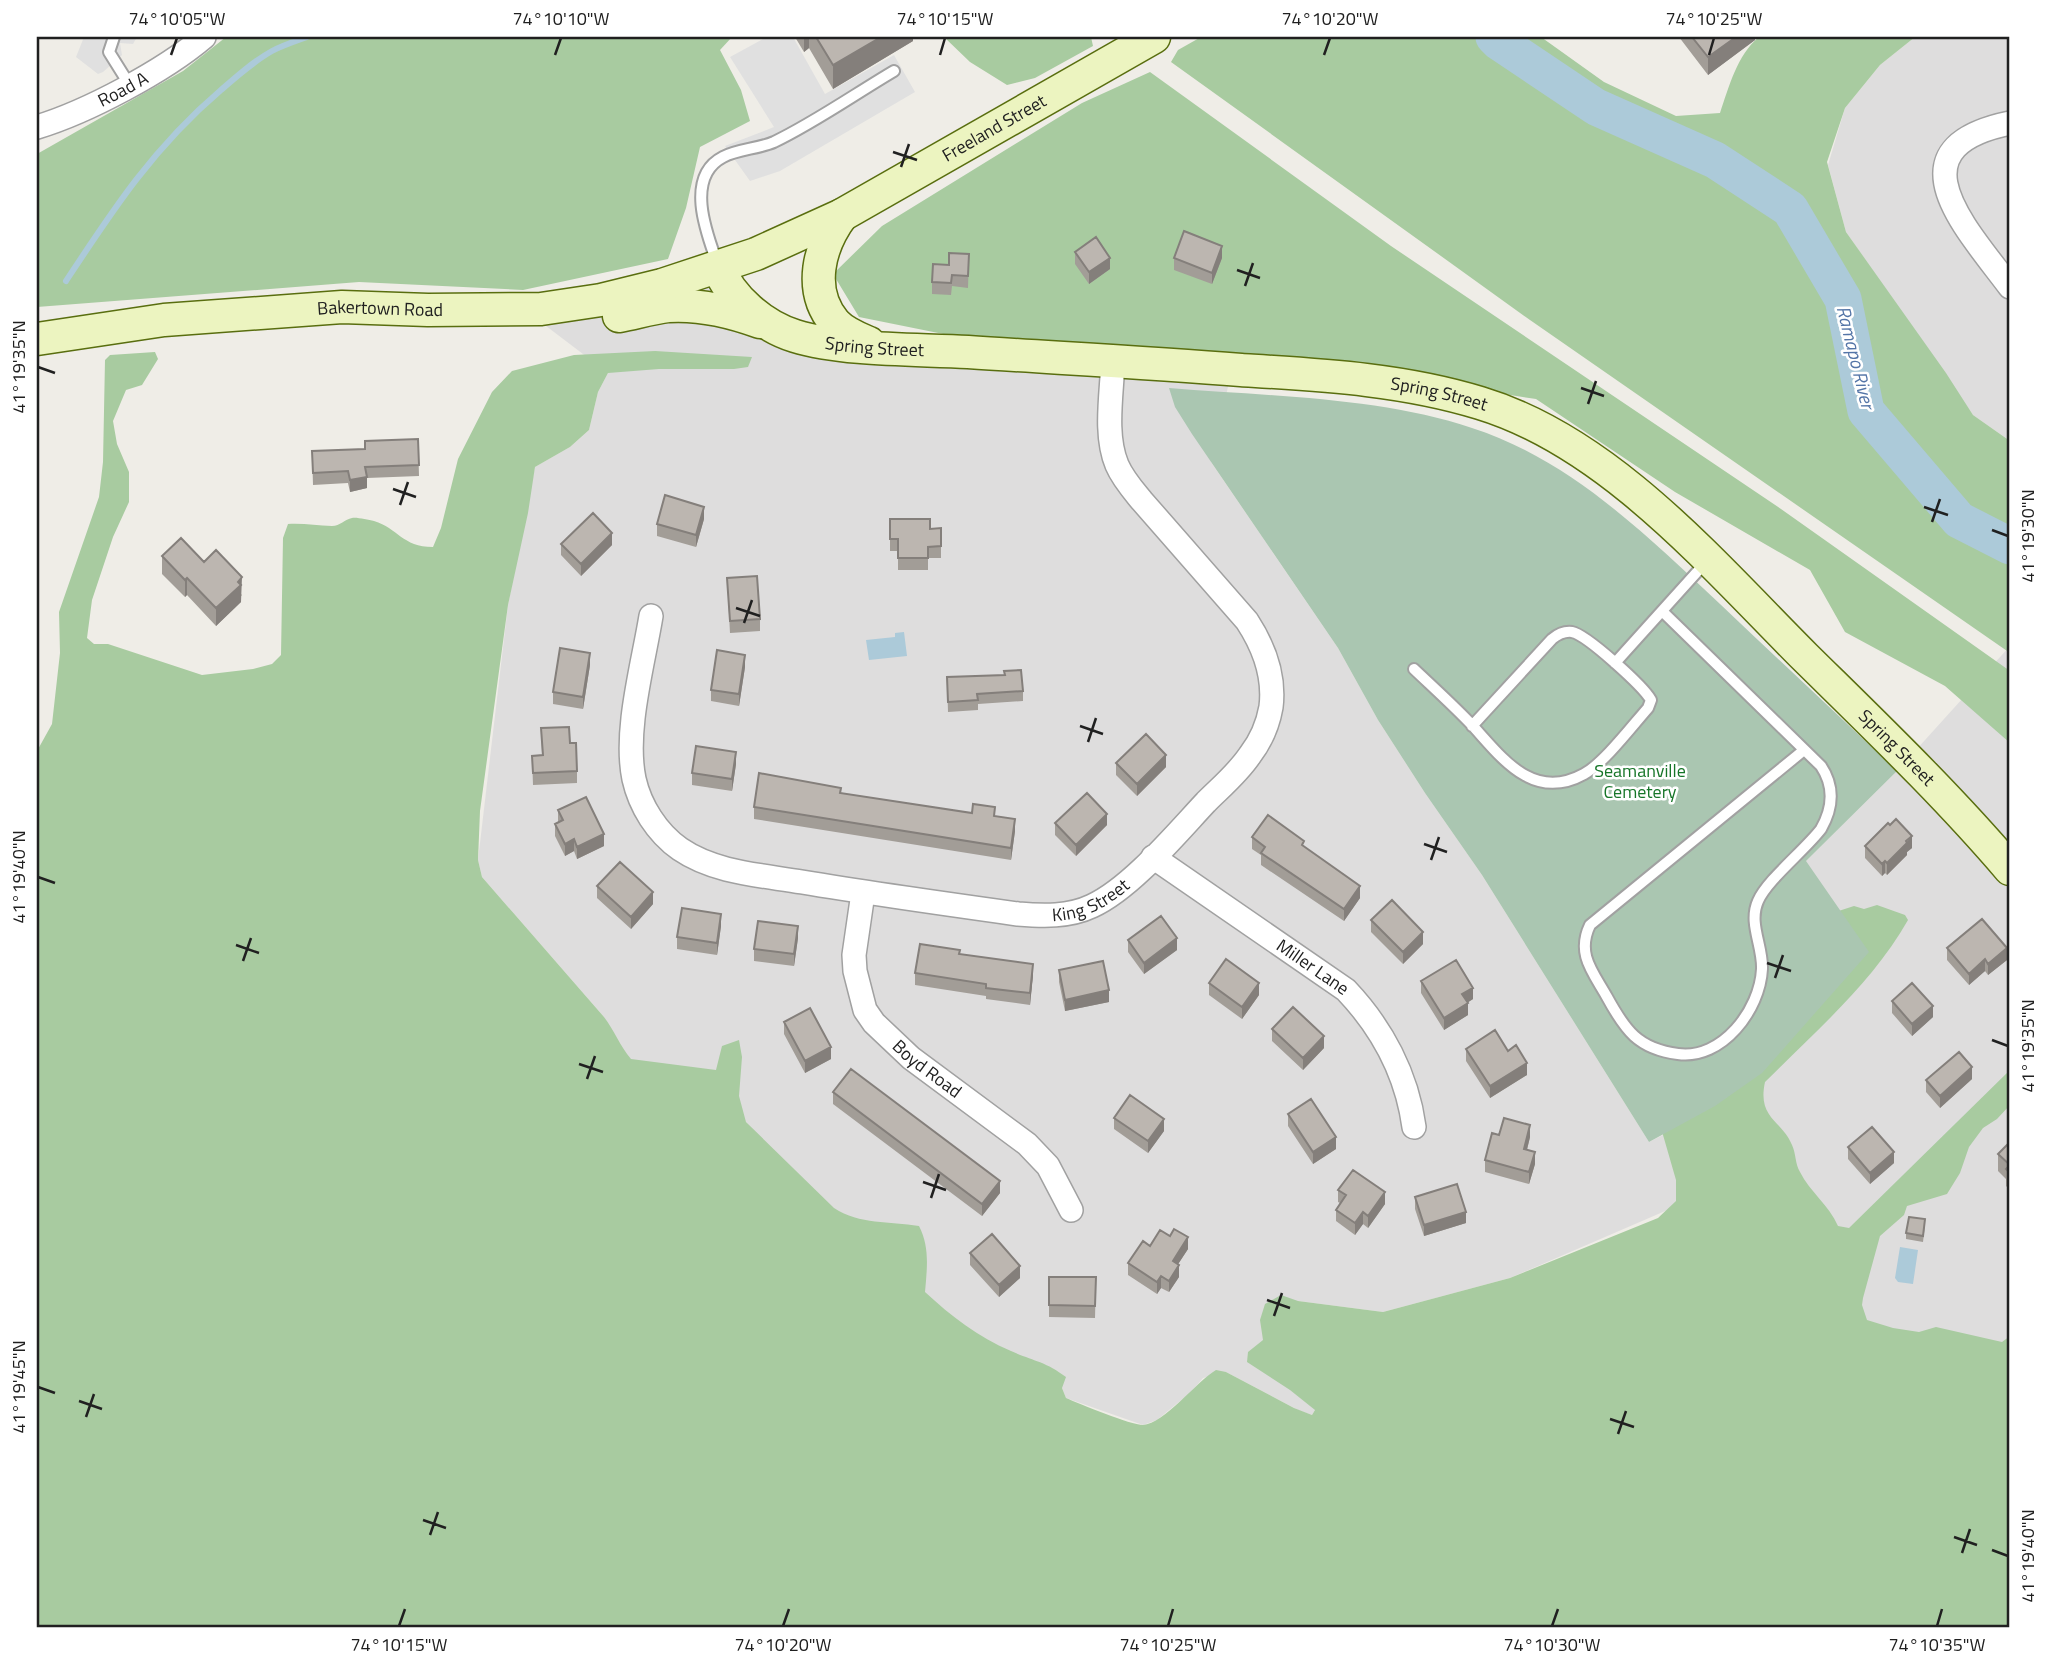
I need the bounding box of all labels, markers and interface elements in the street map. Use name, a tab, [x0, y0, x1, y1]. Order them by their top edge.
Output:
text: 74°10'05"W	[129, 5, 226, 32]
text: 74°10'10"W	[513, 5, 610, 32]
text: 74°10'15"W	[897, 5, 994, 32]
text: 74°10'20"W	[1282, 5, 1379, 32]
text: 74°10'25"W	[1666, 5, 1763, 32]
street label: Road A	[93, 64, 153, 114]
street label: Freeland Street	[937, 87, 1052, 168]
street label: Bakertown Road	[316, 293, 443, 323]
water label: Ramapo River	[1830, 302, 1884, 413]
text: 41°19'35"N	[5, 320, 32, 414]
street label: Spring Street	[823, 329, 925, 363]
street label: Spring Street	[1389, 369, 1492, 418]
text: 41°19'30"N	[2014, 489, 2041, 583]
street label: Spring Street	[1853, 703, 1942, 792]
park label: Seamanville Cemetery	[1594, 757, 1686, 805]
text: 41°19'40"N	[5, 830, 32, 924]
street label: King Street	[1051, 871, 1136, 928]
street label: Miller Lane	[1271, 932, 1355, 1001]
text: 41°19'35"N	[2014, 999, 2041, 1093]
street label: Boyd Road	[886, 1033, 968, 1104]
text: 41°19'45"N	[5, 1340, 32, 1434]
text: 41°19'40"N	[2014, 1509, 2041, 1603]
text: 74°10'15"W	[351, 1631, 448, 1658]
text: 74°10'20"W	[735, 1631, 832, 1658]
text: 74°10'25"W	[1120, 1631, 1217, 1658]
text: 74°10'30"W	[1504, 1631, 1601, 1658]
text: 74°10'35"W	[1889, 1631, 1986, 1658]

